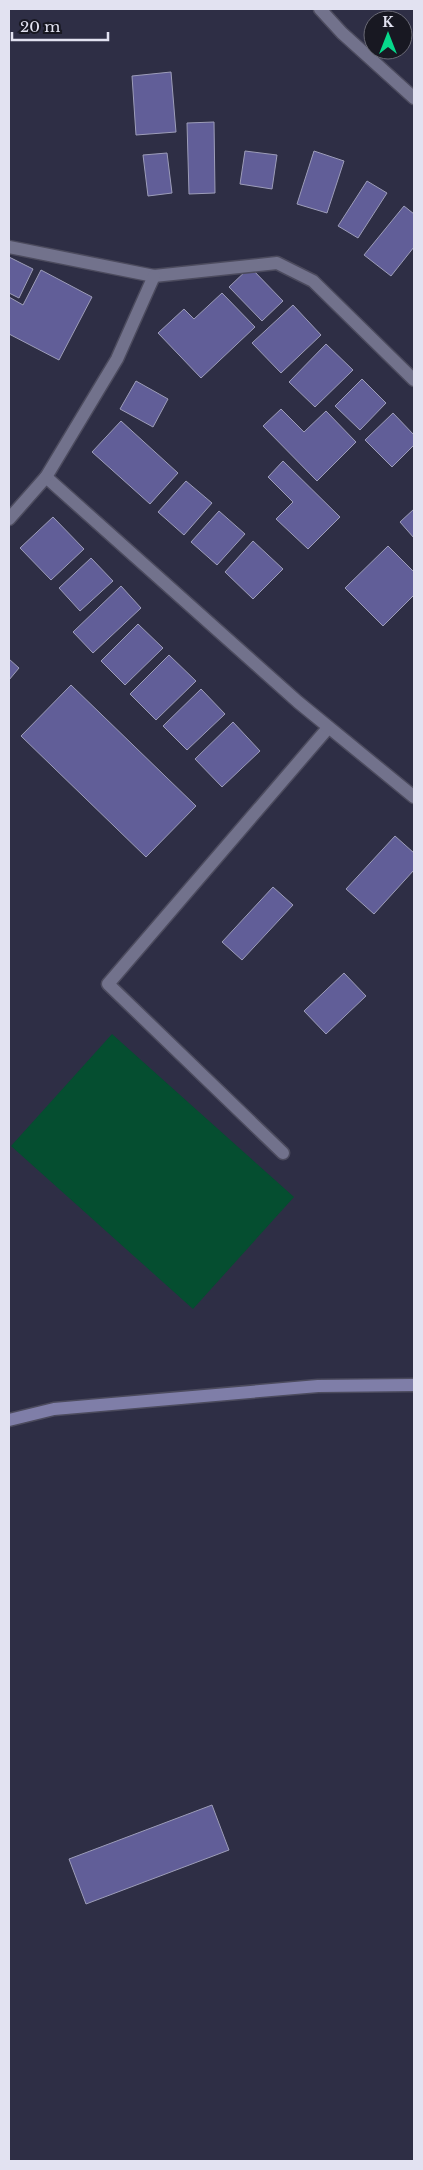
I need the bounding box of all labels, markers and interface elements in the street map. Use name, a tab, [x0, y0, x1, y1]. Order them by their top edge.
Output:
scale bar	[12, 10, 109, 42]
north arrow	[363, 10, 413, 60]
text: K	[382, 13, 394, 31]
text: 20 m	[20, 17, 60, 36]

